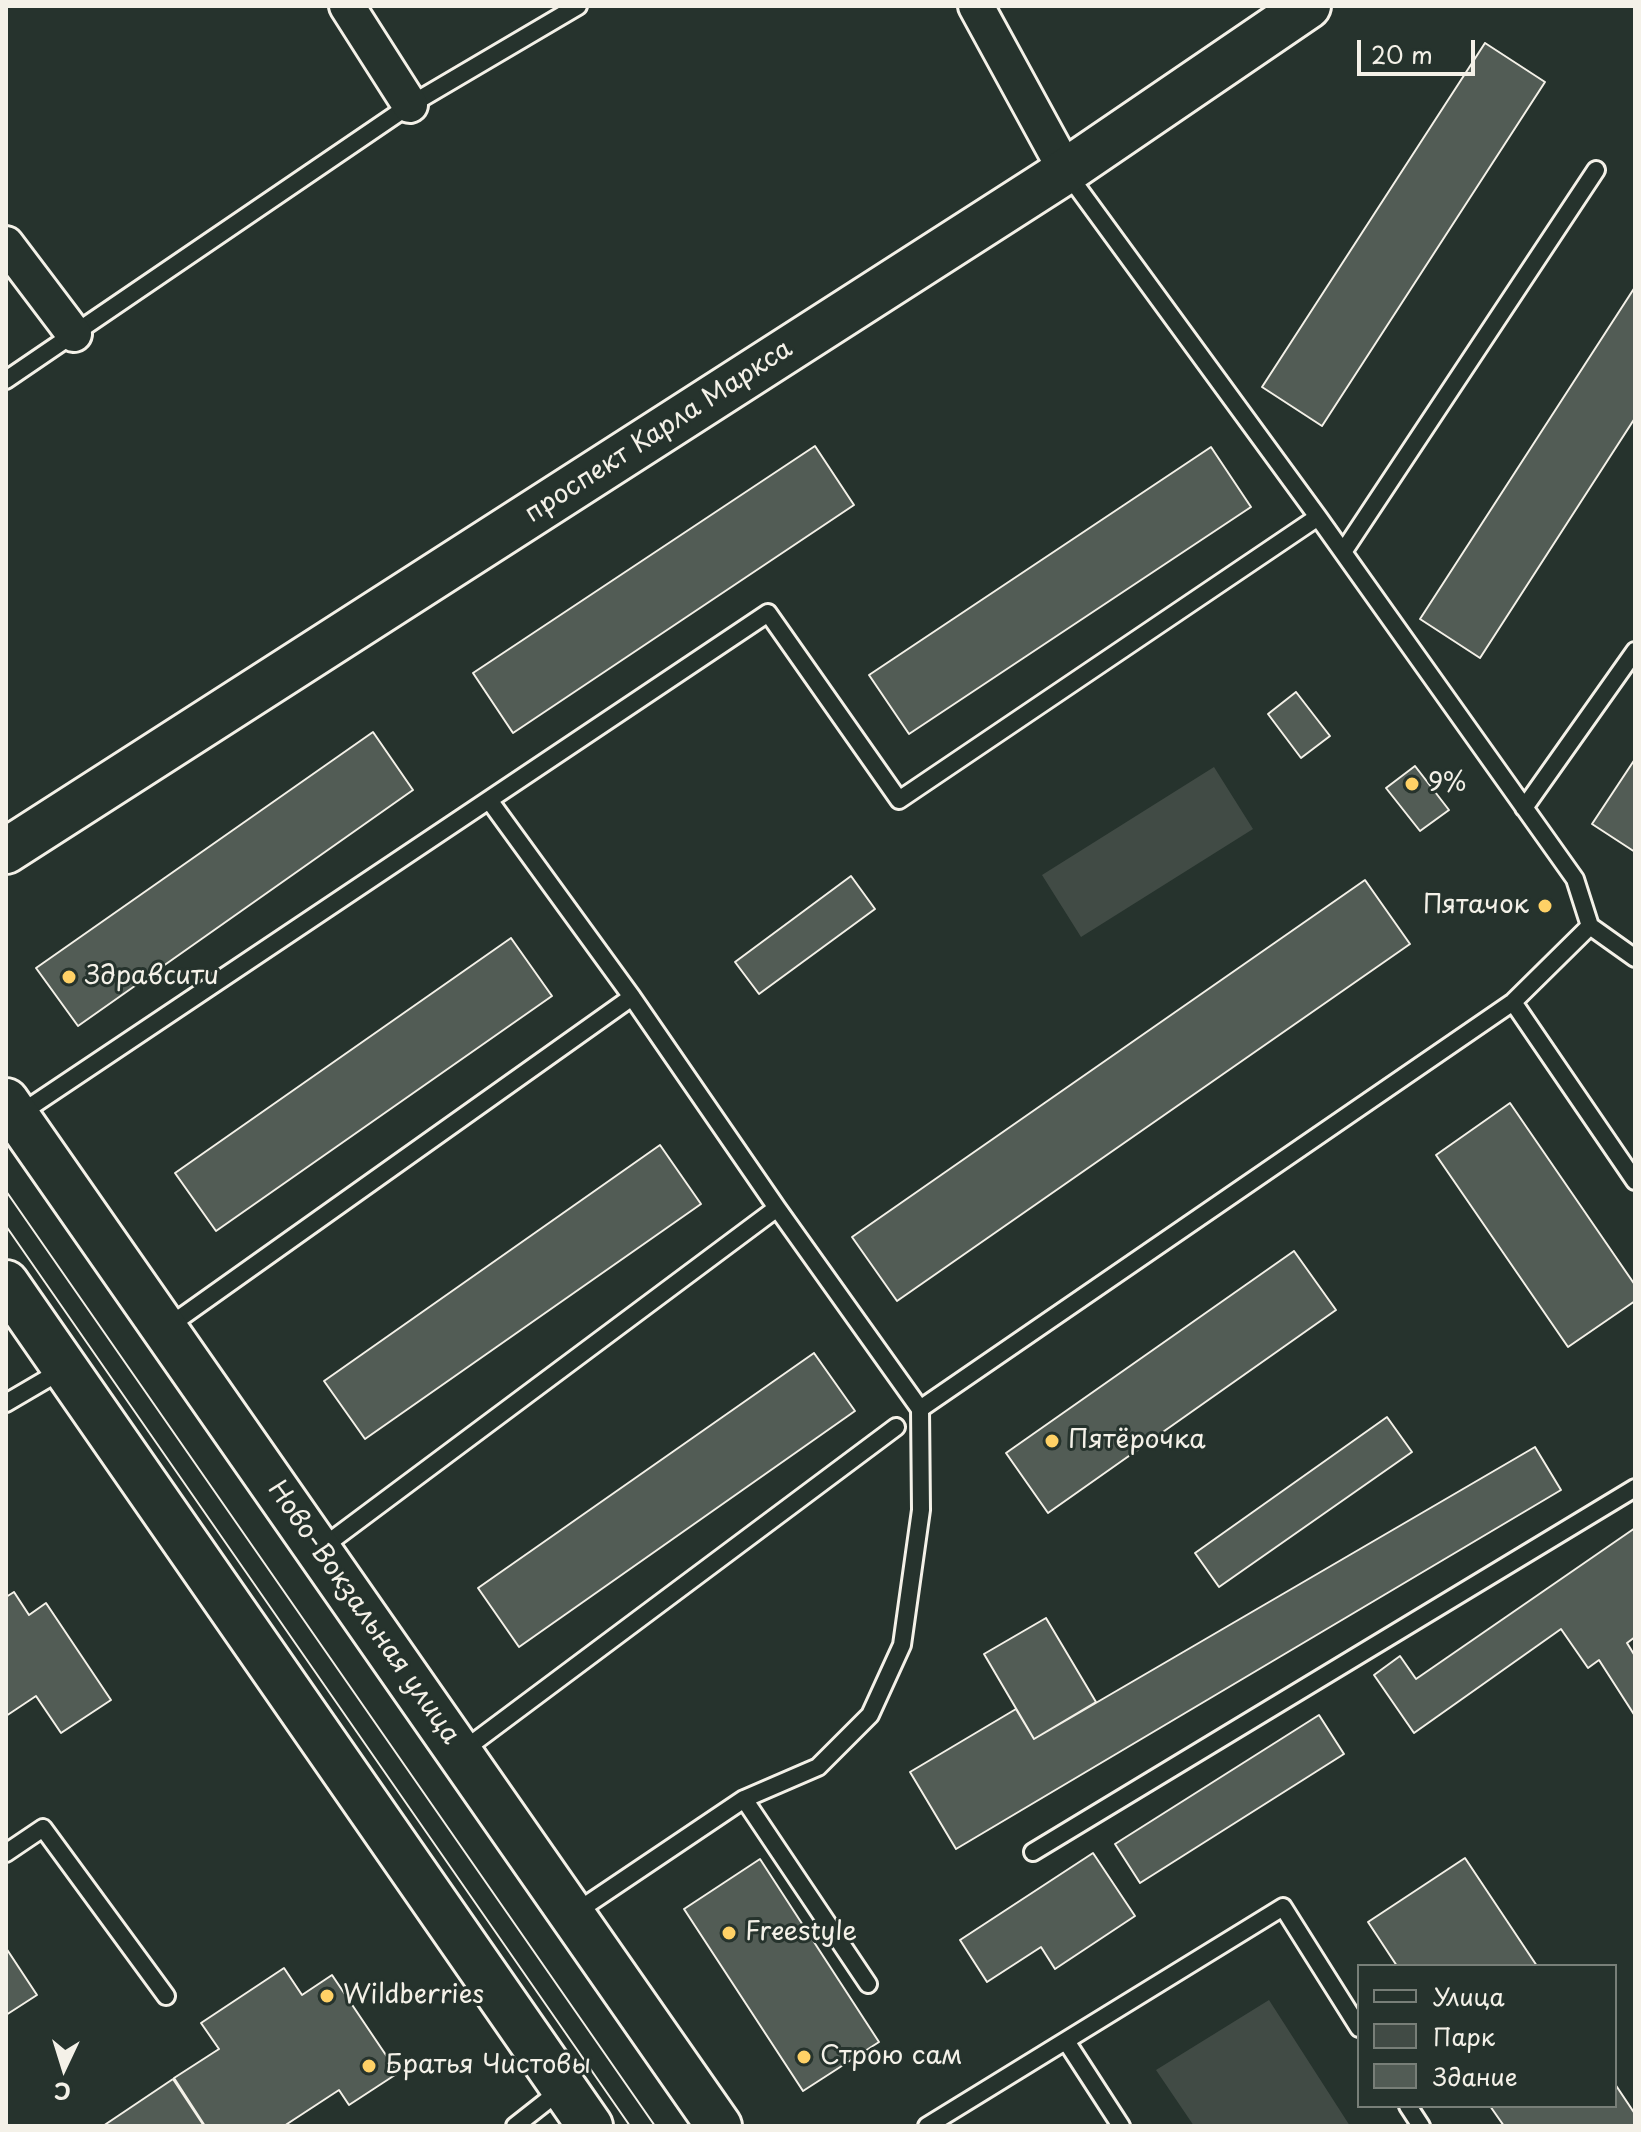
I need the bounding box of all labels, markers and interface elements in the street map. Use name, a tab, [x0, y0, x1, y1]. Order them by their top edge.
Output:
scale bar	[1361, 24, 1479, 74]
text: 20 m	[1371, 36, 1433, 72]
street label: проспект Карла Маркса	[519, 334, 799, 530]
place label: 9%	[1428, 768, 1466, 800]
marker: 9%	[1403, 775, 1421, 793]
place label: Пятачок	[1423, 890, 1529, 922]
marker: Пятачок	[1536, 897, 1554, 915]
place label: Здравсити	[85, 961, 219, 993]
marker: Здравсити	[60, 968, 78, 986]
place label: Пятёрочка	[1068, 1425, 1206, 1457]
marker: Пятёрочка	[1043, 1432, 1061, 1450]
street label: Ново-Вокзальная улица	[260, 1476, 466, 1750]
place label: Freestyle	[745, 1917, 857, 1949]
marker: Freestyle	[720, 1924, 738, 1942]
legend	[1357, 1964, 1617, 2108]
text: Улица	[1433, 1978, 1505, 2014]
place label: Wildberries	[343, 1980, 484, 2012]
marker: Wildberries	[318, 1987, 336, 2005]
text: Парк	[1433, 2018, 1495, 2054]
north arrow	[24, 2028, 104, 2108]
place label: Строю сам	[820, 2041, 963, 2073]
marker: Строю сам	[795, 2048, 813, 2066]
place label: Братья Чистовы	[385, 2050, 591, 2082]
marker: Братья Чистовы	[360, 2057, 378, 2075]
text: Здание	[1433, 2058, 1518, 2094]
text: С	[53, 2075, 72, 2109]

